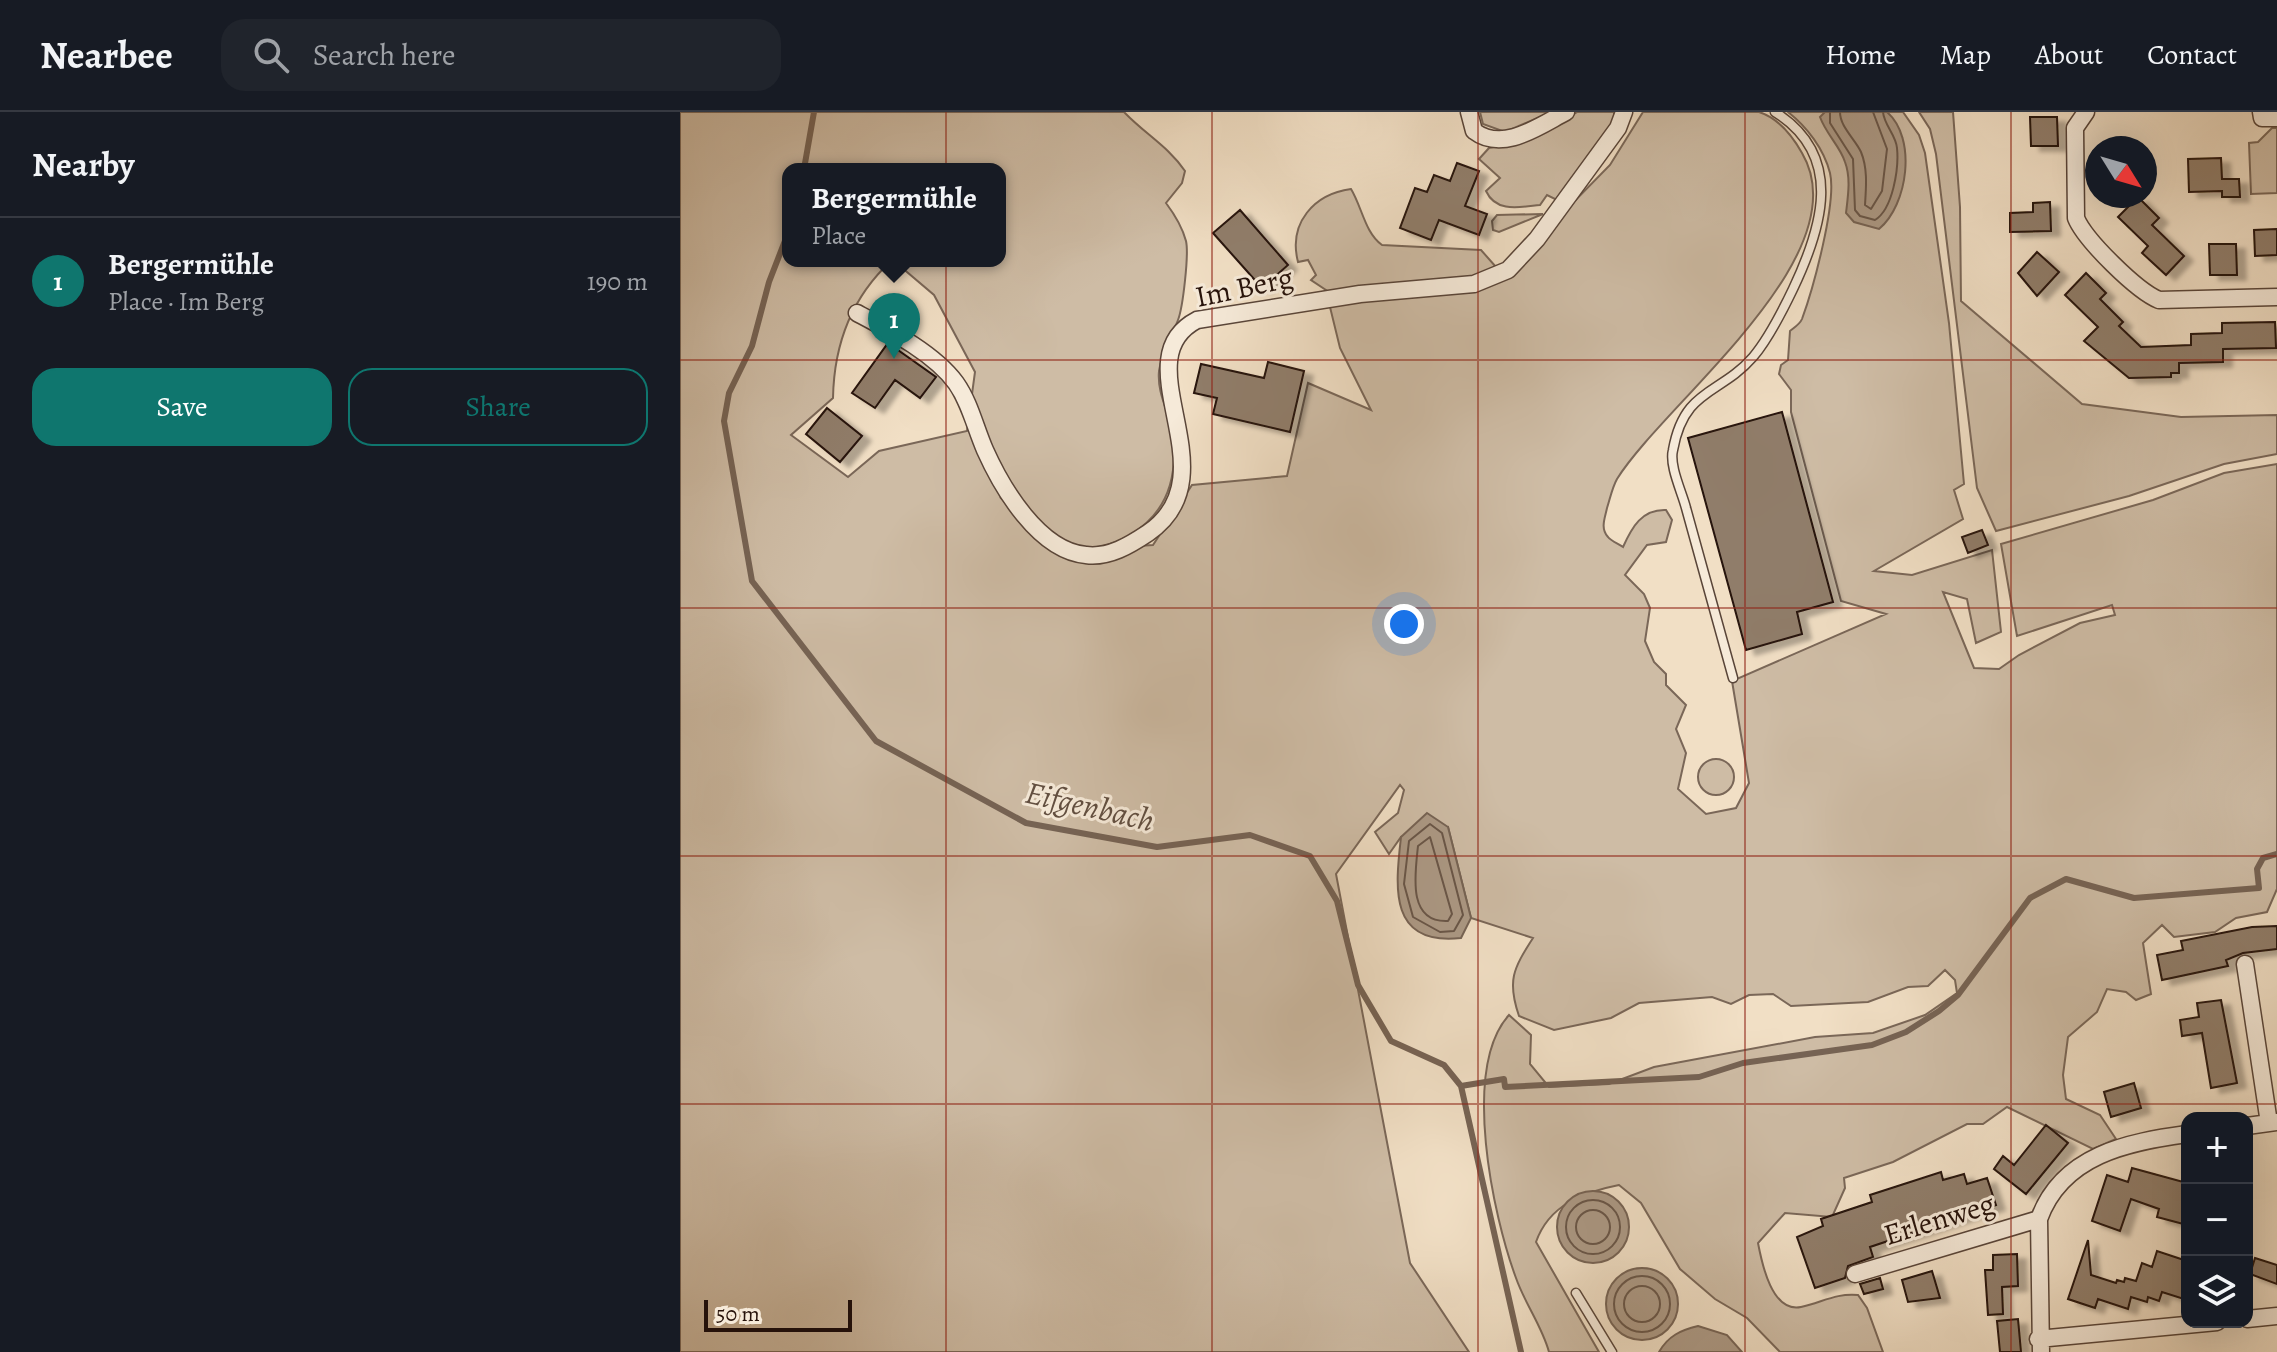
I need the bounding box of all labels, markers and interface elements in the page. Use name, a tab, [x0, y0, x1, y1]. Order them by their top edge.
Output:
search box	[221, 19, 781, 91]
text: Nearbee	[40, 29, 173, 81]
icon: search	[249, 33, 293, 77]
text: Search here	[313, 35, 455, 75]
text: Home	[1825, 36, 1896, 74]
text: Map	[1940, 36, 1991, 74]
text: About	[2035, 36, 2103, 74]
text: Contact	[2147, 36, 2237, 74]
north arrow	[2085, 136, 2157, 208]
text: Nearby	[32, 141, 135, 188]
popup	[782, 163, 1006, 267]
text: Bergermühle	[811, 178, 977, 218]
text: Place	[811, 218, 866, 253]
text: Bergermühle	[108, 244, 274, 284]
street label: Im Berg	[1191, 257, 1297, 317]
text: 1	[53, 264, 63, 299]
text: 190 m	[587, 264, 648, 299]
text: Place · Im Berg	[108, 284, 264, 319]
pin: 1	[868, 293, 920, 359]
button: Save	[32, 368, 332, 446]
button: Share	[348, 368, 648, 446]
your location	[1384, 604, 1424, 644]
water label: Eifgenbach	[1021, 770, 1159, 842]
map controls	[2181, 1112, 2253, 1328]
button: +	[2181, 1112, 2253, 1184]
street label: Erlenweg	[1879, 1183, 1999, 1255]
button: −	[2181, 1184, 2253, 1256]
button: layers	[2181, 1256, 2253, 1328]
scale bar	[704, 1296, 852, 1332]
text: 50 m	[716, 1299, 760, 1329]

